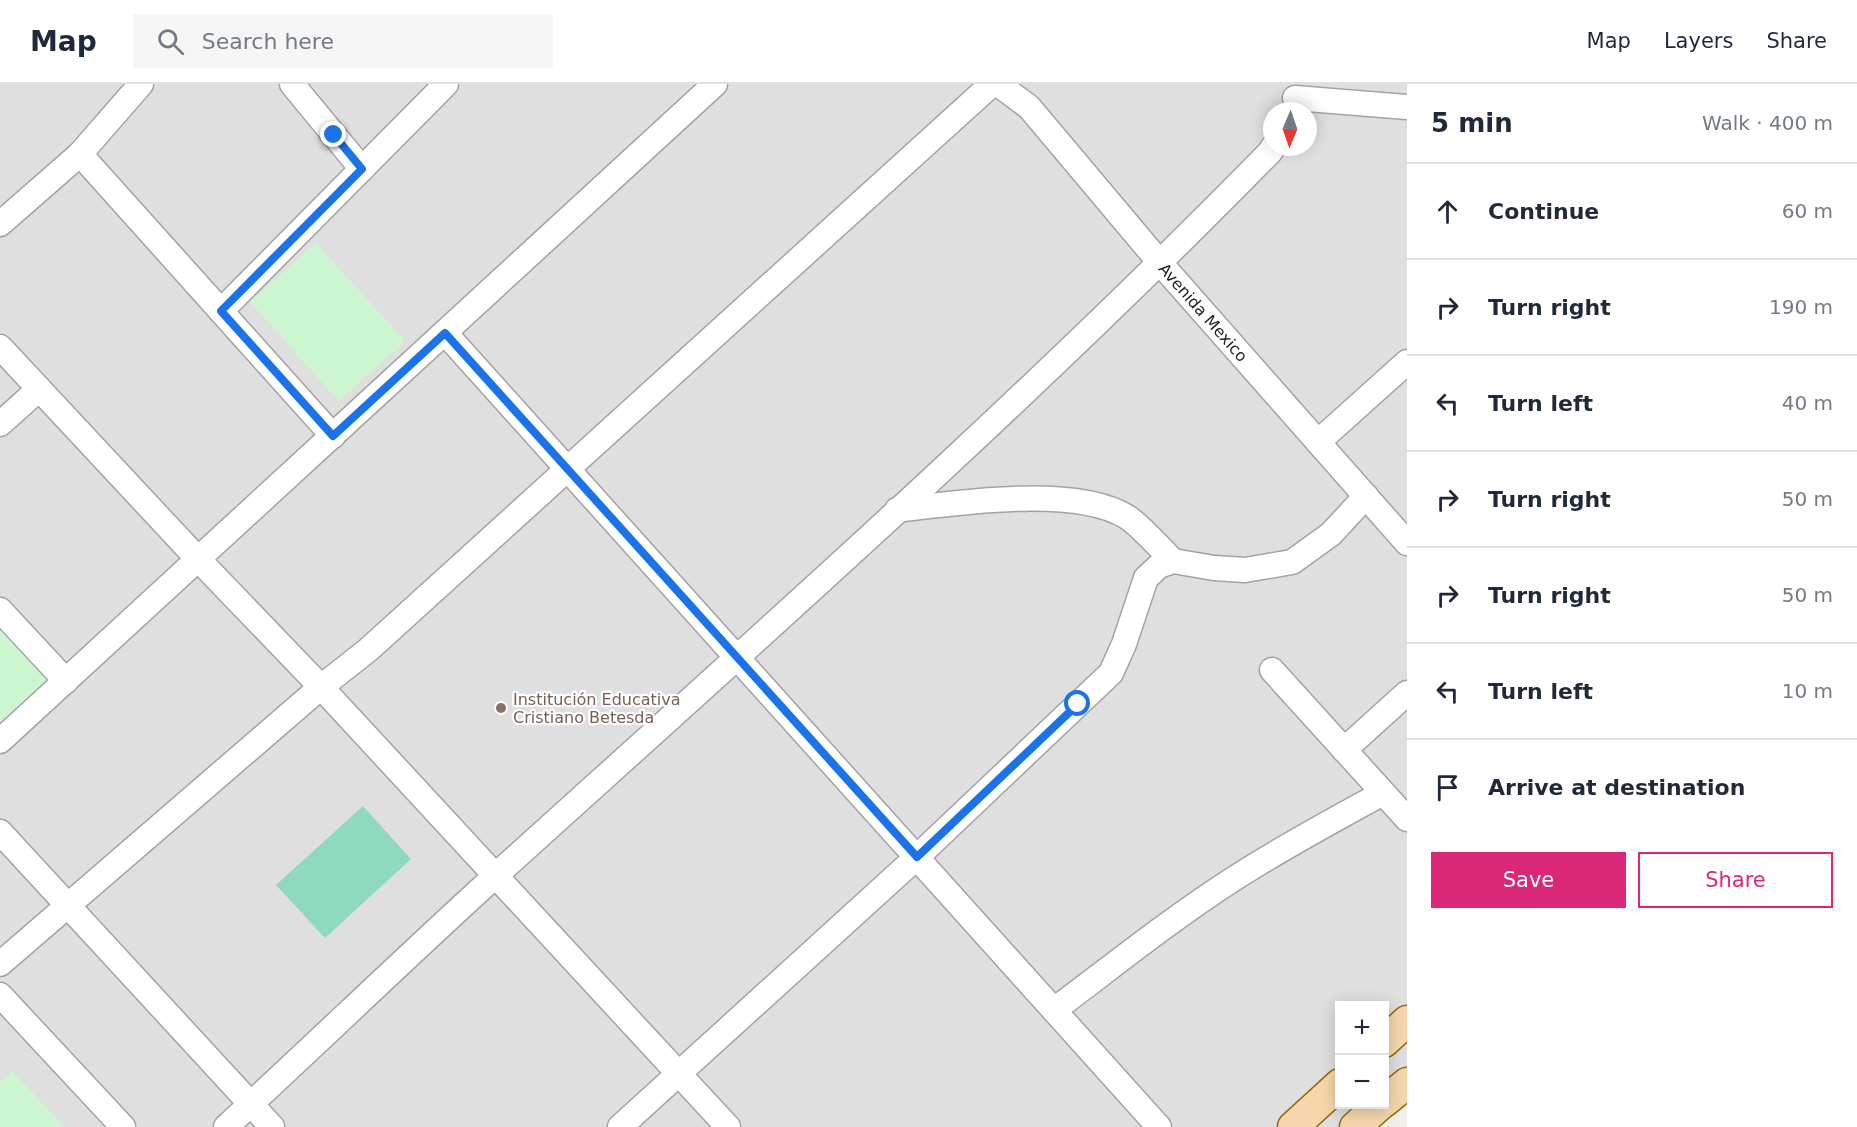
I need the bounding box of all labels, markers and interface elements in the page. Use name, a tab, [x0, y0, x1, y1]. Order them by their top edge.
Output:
search box	[133, 14, 553, 68]
text: Map	[30, 25, 97, 58]
icon: search	[154, 25, 187, 58]
text: Search here	[202, 29, 334, 54]
text: Map	[1587, 29, 1631, 53]
text: Layers	[1664, 29, 1733, 53]
text: Share	[1766, 29, 1827, 53]
north arrow	[1263, 102, 1317, 156]
text: 5 min	[1431, 108, 1513, 138]
text: Walk · 400 m	[1702, 111, 1833, 135]
route end	[320, 121, 346, 147]
icon: ahead	[1431, 195, 1464, 228]
text: Continue	[1488, 199, 1599, 224]
text: 60 m	[1782, 199, 1833, 223]
street label: Avenida Mexico	[1155, 259, 1252, 366]
icon: right	[1431, 291, 1464, 324]
text: Turn right	[1488, 295, 1611, 320]
text: 190 m	[1769, 295, 1833, 319]
icon: left	[1431, 387, 1464, 420]
text: Turn left	[1488, 391, 1593, 416]
text: 40 m	[1782, 391, 1833, 415]
icon: right	[1431, 483, 1464, 516]
text: Turn right	[1488, 487, 1611, 512]
text: 50 m	[1782, 487, 1833, 511]
icon: right	[1431, 579, 1464, 612]
text: Turn right	[1488, 583, 1611, 608]
text: 50 m	[1782, 583, 1833, 607]
icon: left	[1431, 675, 1464, 708]
text: Turn left	[1488, 679, 1593, 704]
text: 10 m	[1782, 679, 1833, 703]
place label: Institución Educativa Cristiano Betesda	[513, 690, 681, 727]
route start	[1064, 690, 1090, 716]
marker: Institución Educativa Cristiano Betesda	[494, 701, 508, 715]
icon: arrive	[1431, 771, 1464, 804]
text: Arrive at destination	[1488, 775, 1745, 800]
button: Save	[1431, 852, 1626, 908]
button: Share	[1638, 852, 1833, 908]
map controls	[1335, 1001, 1389, 1109]
button: +	[1335, 1001, 1389, 1055]
button: −	[1335, 1055, 1389, 1109]

